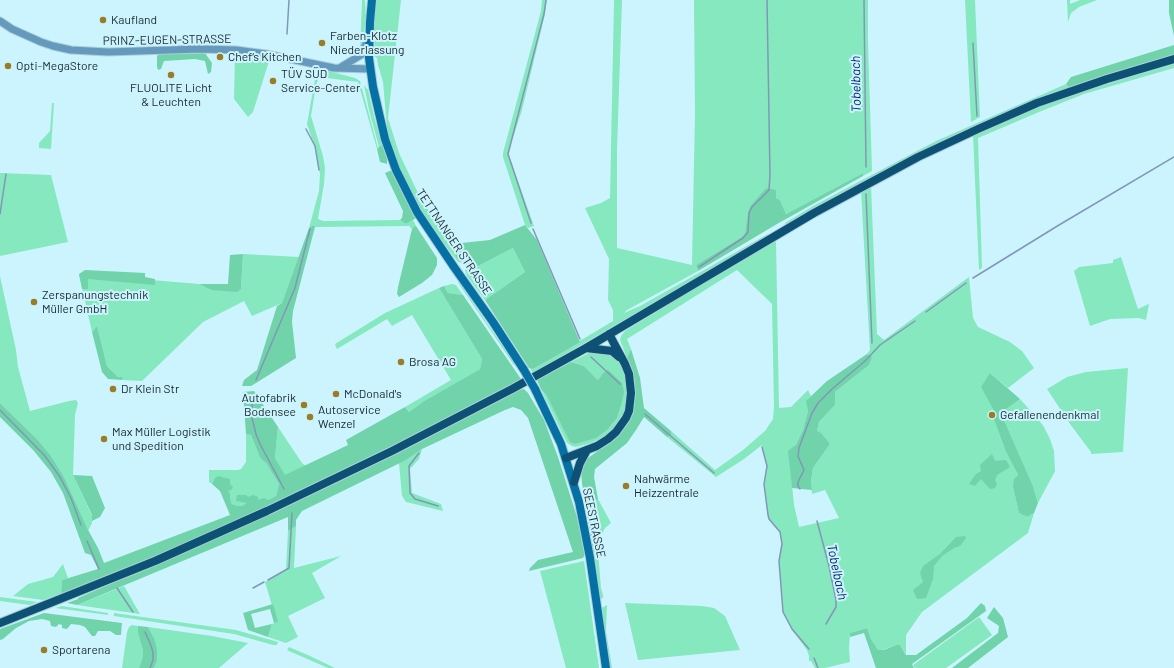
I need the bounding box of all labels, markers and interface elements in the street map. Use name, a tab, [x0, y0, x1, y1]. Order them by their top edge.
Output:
place label: Kaufland	[111, 13, 157, 27]
marker: Kaufland	[98, 15, 108, 25]
place label: Farben-Klotz Niederlassung	[330, 29, 404, 57]
street label: PRINZ-EUGEN-STRASSE	[102, 32, 232, 48]
marker: Farben-Klotz Niederlassung	[317, 38, 327, 48]
place label: Chef‘s Kitchen	[228, 50, 301, 64]
marker: Chef‘s Kitchen	[215, 52, 225, 62]
water label: Tobelbach	[848, 56, 864, 112]
place label: Opti-MegaStore	[16, 59, 98, 73]
marker: Opti-MegaStore	[3, 61, 13, 71]
place label: TÜV SÜD Service-Center	[281, 67, 360, 95]
marker: FLUOLITE Licht & Leuchten	[166, 70, 176, 80]
marker: TÜV SÜD Service-Center	[268, 76, 278, 86]
place label: FLUOLITE Licht & Leuchten	[130, 81, 212, 109]
street label: TETTNANGER STRASSE	[413, 186, 495, 298]
place label: Zerspanungstechnik Müller GmbH	[42, 288, 148, 316]
marker: Zerspanungstechnik Müller GmbH	[29, 297, 39, 307]
place label: Brosa AG	[409, 355, 456, 369]
marker: Brosa AG	[396, 357, 406, 367]
place label: Dr Klein Str	[121, 382, 179, 396]
marker: Dr Klein Str	[108, 384, 118, 394]
place label: McDonald's	[344, 387, 402, 401]
marker: McDonald's	[331, 389, 341, 399]
place label: Autofabrik Bodensee	[241, 391, 296, 419]
marker: Autofabrik Bodensee	[299, 400, 309, 410]
place label: Autoservice Wenzel	[318, 403, 381, 431]
place label: Gefallenendenkmal	[1000, 408, 1099, 422]
marker: Gefallenendenkmal	[987, 410, 997, 420]
marker: Autoservice Wenzel	[305, 412, 315, 422]
place label: Max Müller Logistik und Spedition	[112, 425, 211, 453]
marker: Max Müller Logistik und Spedition	[99, 434, 109, 444]
place label: Nahwärme Heizzentrale	[634, 472, 699, 500]
marker: Nahwärme Heizzentrale	[621, 481, 631, 491]
street label: SEESTRASSE	[580, 487, 608, 559]
water label: Tobelbach	[823, 543, 851, 601]
place label: Sportarena	[52, 643, 110, 657]
marker: Sportarena	[39, 645, 49, 655]

